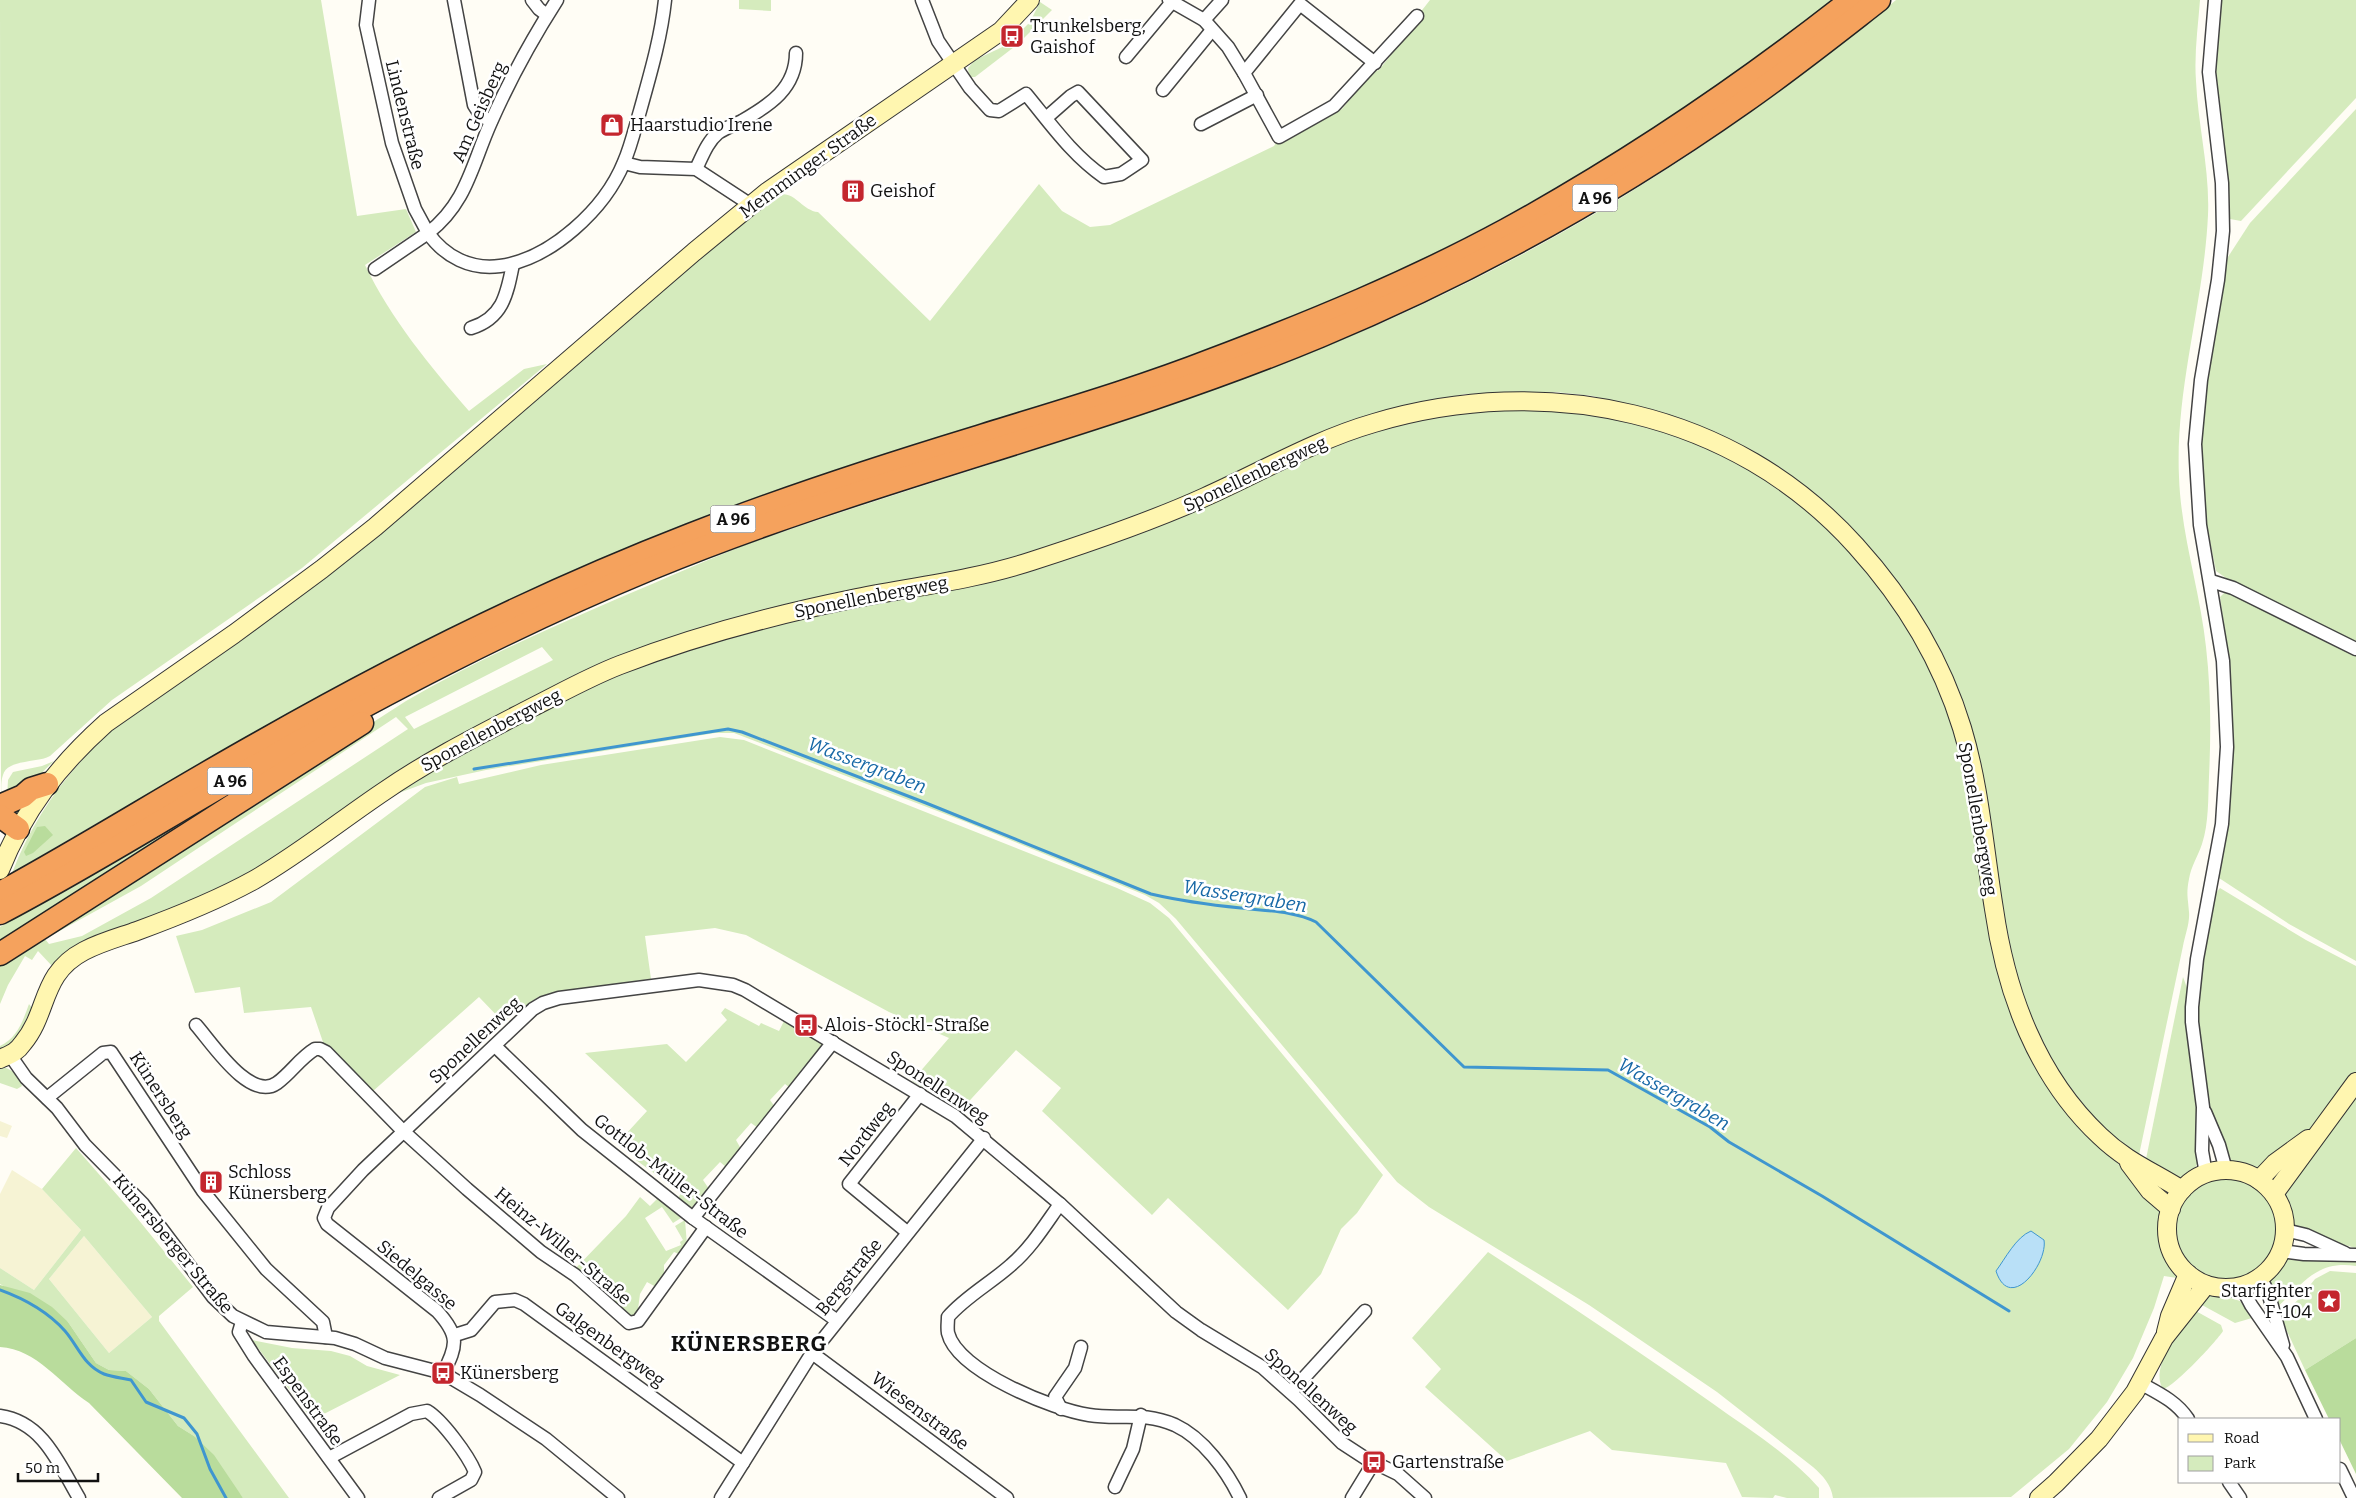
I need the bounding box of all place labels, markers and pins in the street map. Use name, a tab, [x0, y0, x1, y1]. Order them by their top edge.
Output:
place label: Trunkelsberg, Gaishof	[1030, 15, 1146, 58]
bus stop icon: Trunkelsberg, Gaishof	[999, 23, 1025, 49]
shop icon: Haarstudio Irene	[599, 112, 625, 138]
place label: Haarstudio Irene	[630, 114, 773, 136]
building icon: Geishof	[840, 178, 866, 204]
place label: Geishof	[870, 180, 937, 202]
bus stop icon: Alois-Stöckl-Straße	[793, 1012, 819, 1038]
place label: Alois-Stöckl-Straße	[824, 1014, 989, 1036]
place label: Schloss Künersberg	[228, 1161, 327, 1204]
building icon: Schloss Künersberg	[198, 1169, 224, 1195]
place label: Starfighter F-104	[2221, 1280, 2312, 1323]
place icon: Starfighter F-104	[2316, 1288, 2342, 1314]
bus stop icon: Künersberg	[430, 1360, 456, 1386]
place label: Künersberg	[460, 1362, 559, 1384]
bus stop icon: Gartenstraße	[1361, 1449, 1387, 1475]
place label: Gartenstraße	[1392, 1451, 1504, 1473]

